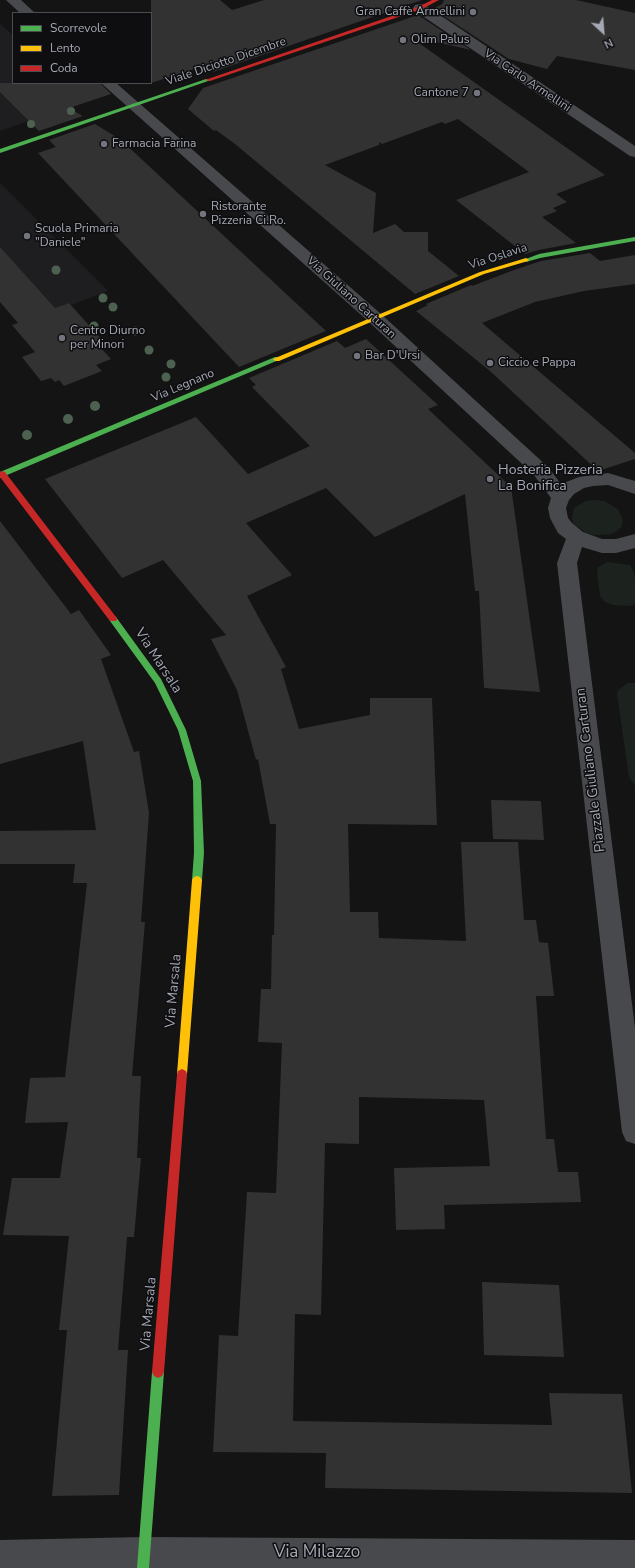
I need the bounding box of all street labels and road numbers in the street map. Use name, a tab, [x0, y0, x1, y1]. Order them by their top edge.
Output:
street label: Viale Diciotto Dicembre	[164, 35, 288, 89]
street label: Via Carlo Armellini	[481, 47, 573, 115]
street label: Via Oslavia	[467, 241, 529, 273]
street label: Via Giuliano Carturan	[303, 254, 399, 342]
street label: Via Legnano	[149, 366, 217, 406]
street label: Via Marsala	[131, 625, 185, 697]
street label: Piazzale Giuliano Carturan	[573, 687, 609, 853]
street label: Via Marsala	[162, 953, 186, 1029]
street label: Via Marsala	[137, 1276, 161, 1352]
street label: Via Milazzo	[274, 1543, 360, 1563]

